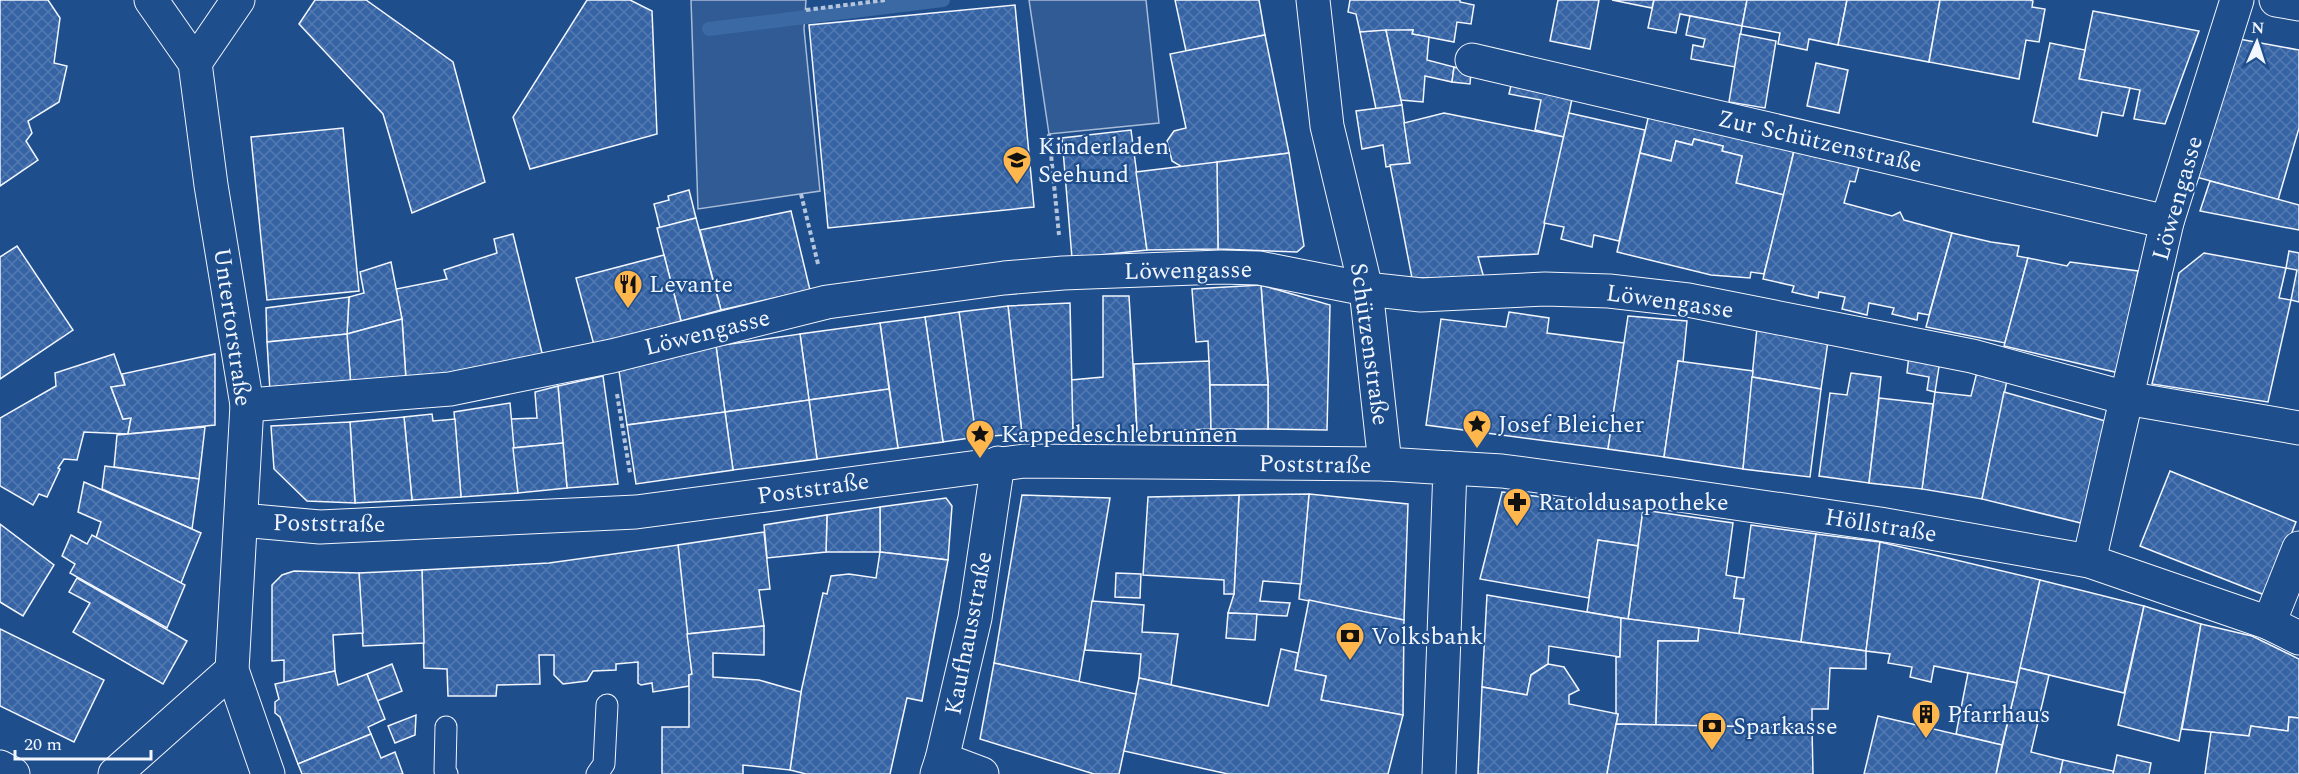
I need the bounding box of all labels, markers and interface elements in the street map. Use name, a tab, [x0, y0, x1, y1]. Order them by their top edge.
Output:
north arrow	[2227, 12, 2287, 72]
text: N	[2251, 16, 2265, 40]
street label: Zur Schützenstraße	[1714, 101, 1925, 183]
place label: Kinderladen Seehund	[1038, 129, 1169, 193]
street label: Löwengasse	[2143, 132, 2213, 265]
school or university icon: Kinderladen Seehund	[1001, 144, 1033, 186]
street label: Untertorstraße	[203, 245, 261, 409]
street label: Löwengasse	[1124, 252, 1253, 290]
street label: Schützenstraße	[1340, 260, 1398, 428]
place label: Levante	[649, 267, 733, 303]
restaurant icon: Levante	[612, 268, 644, 310]
street label: Löwengasse	[1604, 275, 1736, 329]
street label: Löwengasse	[641, 300, 774, 366]
place label: Josef Bleicher	[1498, 407, 1644, 443]
place icon: Josef Bleicher	[1461, 408, 1493, 450]
place label: Kappedeschlebrunnen	[1001, 417, 1238, 453]
place icon: Kappedeschlebrunnen	[964, 418, 996, 460]
street label: Poststraße	[1258, 446, 1372, 484]
street label: Poststraße	[755, 463, 872, 515]
place label: Ratoldusapotheke	[1538, 485, 1729, 521]
pharmacy icon: Ratoldusapotheke	[1501, 486, 1533, 528]
street label: Höllstraße	[1822, 499, 1939, 553]
street label: Poststraße	[272, 505, 386, 543]
street label: Kaufhausstraße	[935, 548, 1002, 718]
place label: Volksbank	[1371, 619, 1483, 655]
bank icon: Volksbank	[1334, 620, 1366, 662]
place label: Pfarrhaus	[1947, 697, 2051, 733]
building icon: Pfarrhaus	[1910, 698, 1942, 740]
place label: Sparkasse	[1733, 709, 1838, 745]
bank icon: Sparkasse	[1696, 710, 1728, 752]
scale bar	[15, 723, 152, 761]
text: 20 m	[24, 731, 62, 758]

